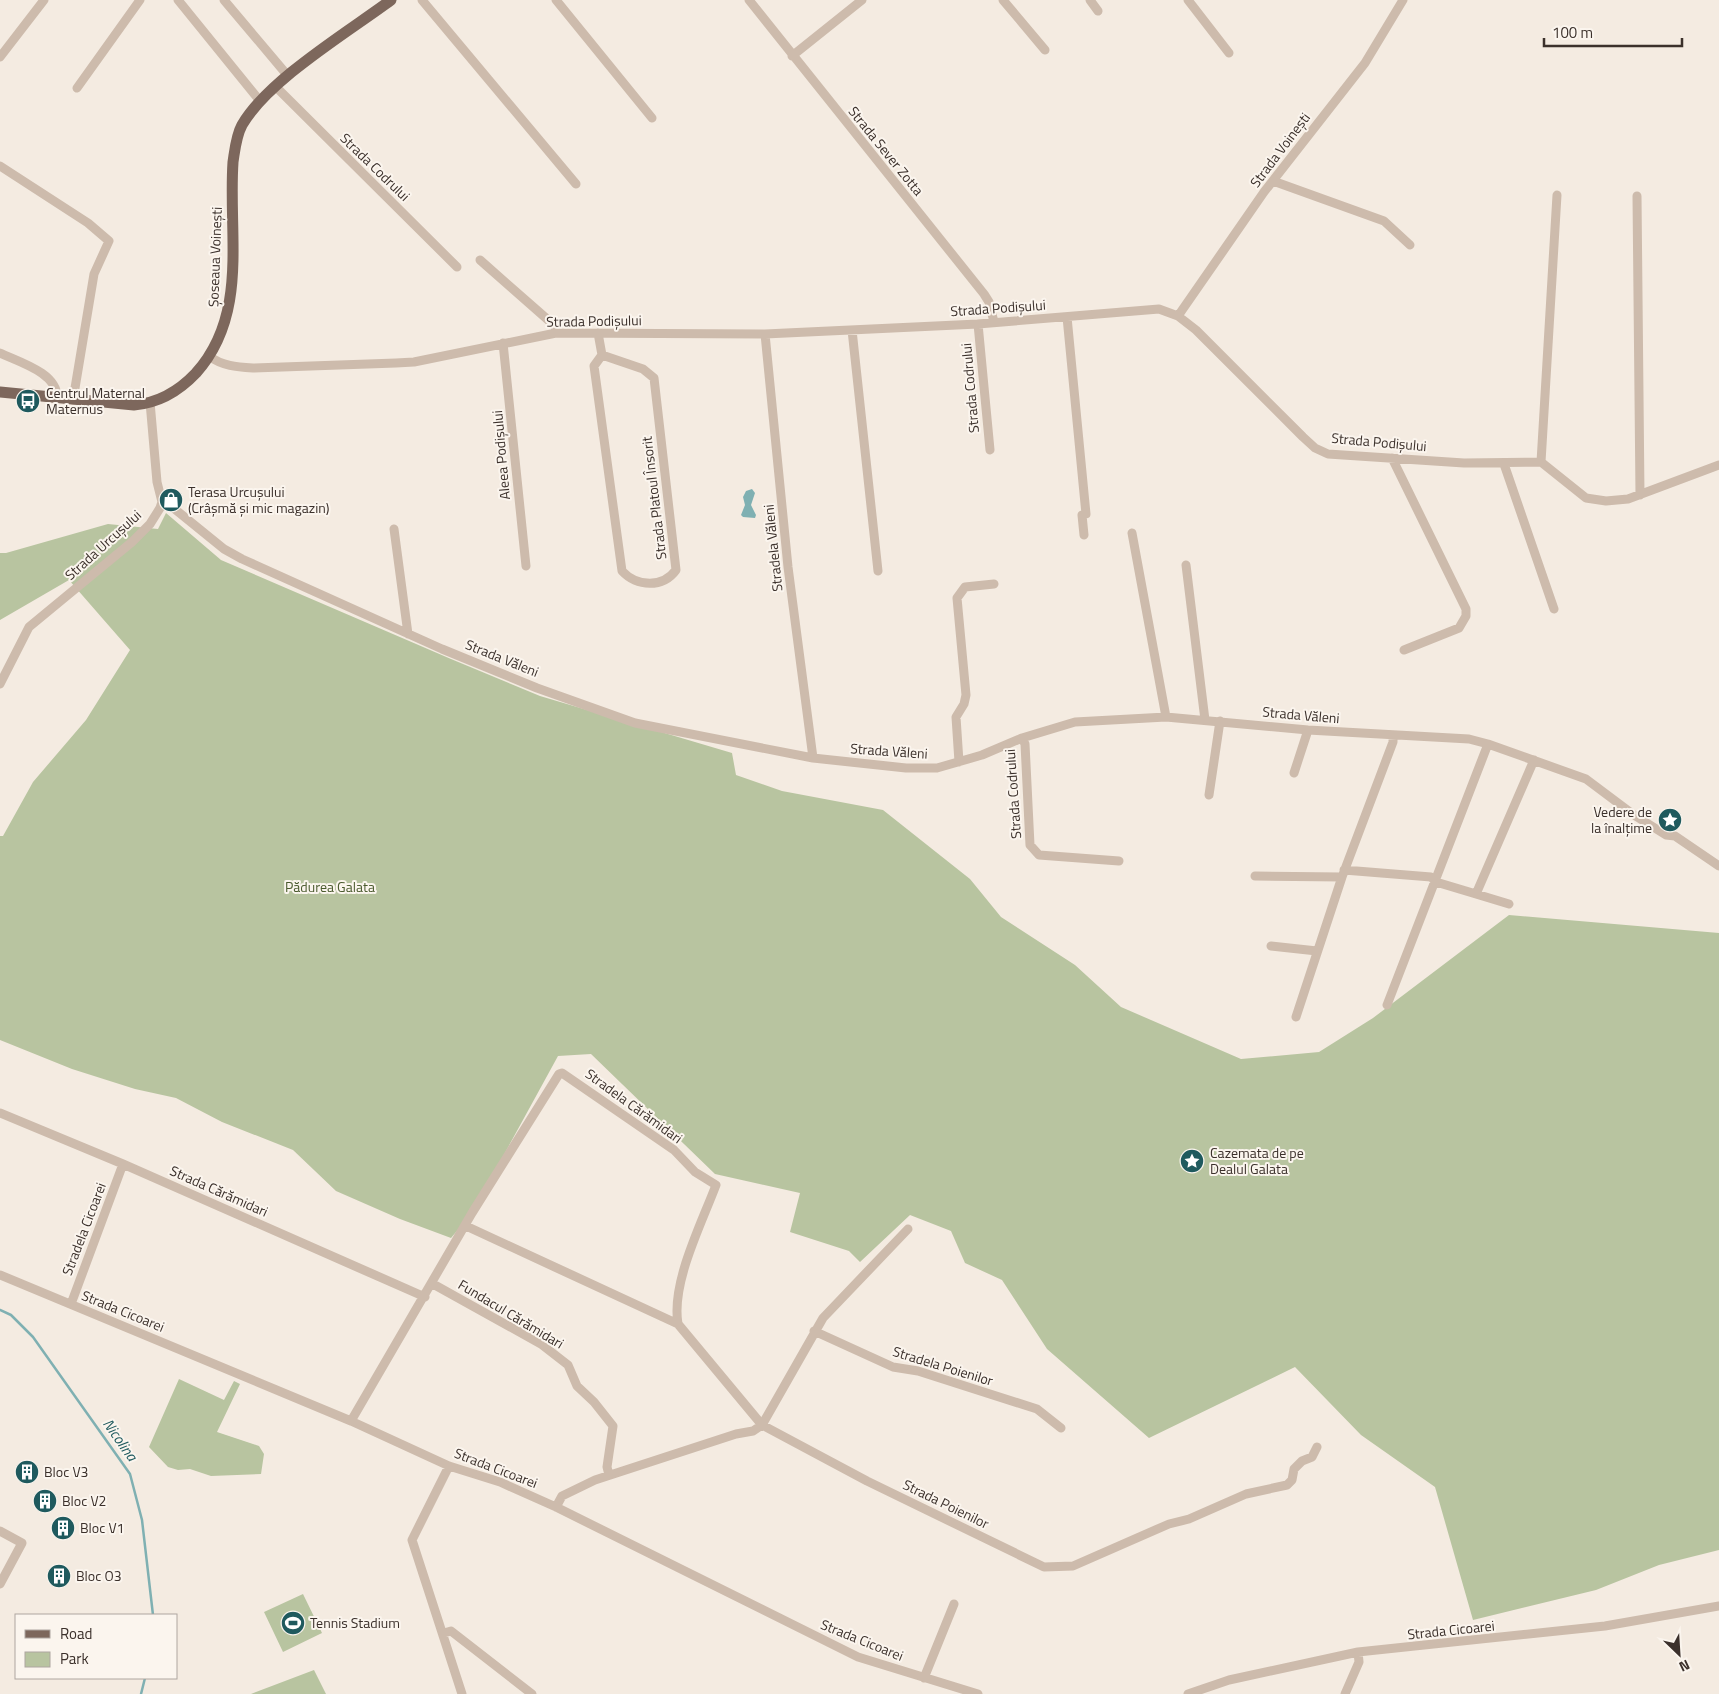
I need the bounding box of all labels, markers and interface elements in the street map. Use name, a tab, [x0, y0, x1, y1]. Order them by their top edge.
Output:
scale bar	[1544, 15, 1682, 47]
text: 100 m	[1552, 21, 1593, 44]
street label: Strada Sever Zotta	[844, 102, 929, 200]
street label: Strada Voinești	[1244, 108, 1315, 192]
street label: Strada Codrului	[336, 128, 415, 205]
street label: Șoseaua Voinești	[202, 206, 227, 307]
street label: Strada Podișului	[950, 294, 1046, 321]
street label: Strada Podișului	[546, 309, 642, 332]
street label: Strada Codrului	[955, 342, 984, 434]
place label: Centrul Maternal Maternus	[46, 382, 145, 419]
bus stop icon: Centrul Maternal Maternus	[15, 388, 41, 414]
street label: Aleea Podișului	[486, 409, 515, 501]
street label: Strada Podișului	[1331, 427, 1428, 456]
street label: Strada Platoul Însorit	[636, 435, 671, 561]
place label: Terasa Urcușului (Crâșmă și mic magazin)	[188, 481, 329, 518]
shop icon: Terasa Urcușului (Crâșmă și mic magazin)	[158, 487, 184, 513]
street label: Stradela Văleni	[757, 503, 788, 593]
street label: Strada Urcușului	[60, 504, 146, 585]
street label: Strada Văleni	[462, 633, 542, 682]
street label: Strada Văleni	[1262, 701, 1341, 728]
street label: Strada Văleni	[850, 737, 928, 764]
street label: Strada Codrului	[999, 748, 1026, 840]
place label: Vedere de la înalțime	[1591, 801, 1652, 838]
place icon: Vedere de la înalțime	[1657, 807, 1683, 833]
park label: Pădurea Galata	[285, 876, 375, 897]
street label: Stradela Cărămidari	[581, 1063, 687, 1148]
place label: Cazemata de pe Dealul Galata	[1210, 1142, 1304, 1179]
place icon: Cazemata de pe Dealul Galata	[1179, 1148, 1205, 1174]
street label: Strada Cărămidari	[167, 1160, 272, 1222]
street label: Stradela Cicoarei	[56, 1179, 111, 1278]
street label: Fundacul Cărămidari	[454, 1274, 568, 1353]
street label: Strada Cicoarei	[79, 1284, 168, 1337]
street label: Stradela Poienilor	[890, 1340, 996, 1391]
water label: Nicolina	[97, 1414, 144, 1467]
street label: Strada Cicoarei	[451, 1442, 541, 1493]
building icon: Bloc V3	[14, 1459, 40, 1485]
place label: Bloc V3	[44, 1461, 88, 1482]
street label: Strada Poienilor	[900, 1474, 993, 1534]
building icon: Bloc V2	[32, 1488, 58, 1514]
place label: Bloc V2	[62, 1490, 106, 1511]
building icon: Bloc V1	[50, 1515, 76, 1541]
place label: Bloc V1	[80, 1517, 124, 1538]
building icon: Bloc O3	[46, 1563, 72, 1589]
place label: Bloc O3	[76, 1565, 122, 1586]
sports icon: Tennis Stadium	[280, 1610, 306, 1636]
place label: Tennis Stadium	[310, 1612, 400, 1633]
street label: Strada Cicoarei	[818, 1613, 907, 1666]
legend	[15, 1614, 178, 1679]
street label: Strada Cicoarei	[1406, 1614, 1496, 1645]
text: Road	[60, 1622, 92, 1645]
north arrow	[1654, 1629, 1704, 1679]
text: Park	[60, 1647, 89, 1670]
text: N	[1676, 1655, 1694, 1678]

